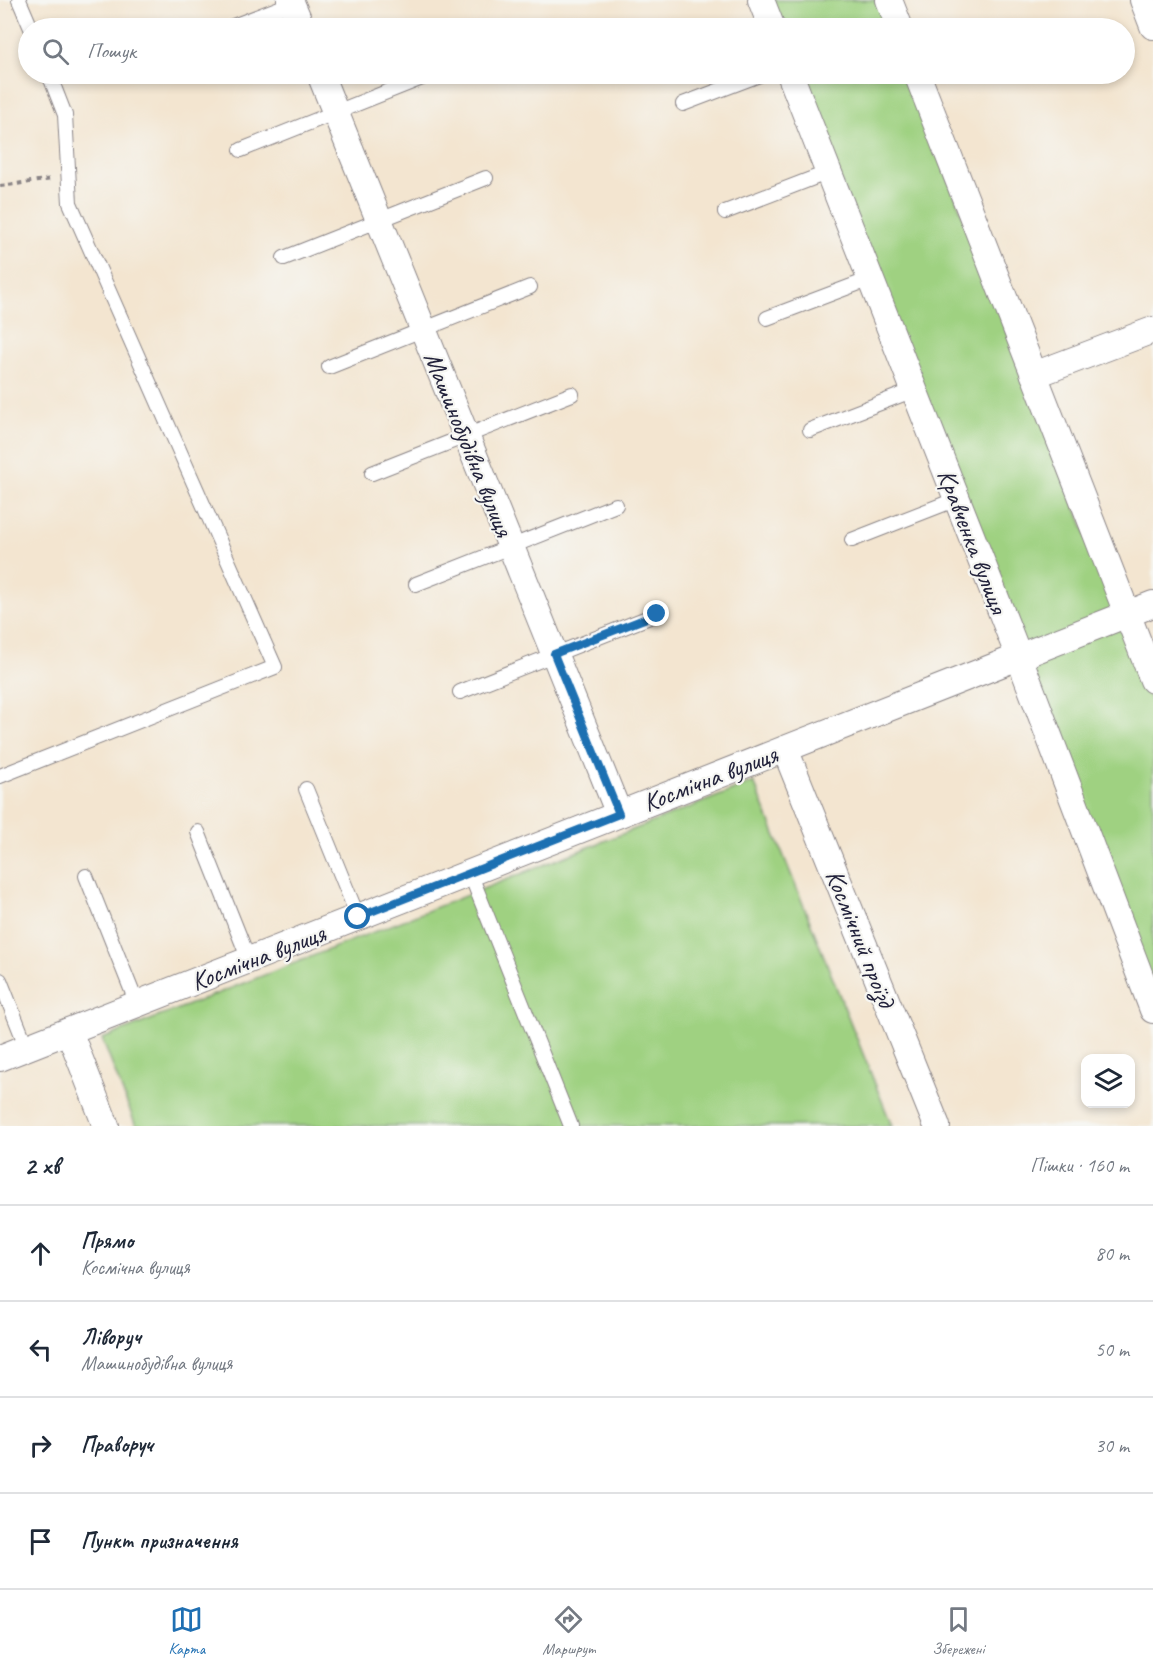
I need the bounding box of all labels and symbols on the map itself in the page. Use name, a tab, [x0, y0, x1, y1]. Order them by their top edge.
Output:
street label: Машинобудівна вулиця	[416, 347, 521, 543]
street label: Кравченка вулиця	[930, 464, 1016, 620]
route end	[643, 600, 669, 626]
street label: Космічна вулиця	[638, 737, 784, 819]
street label: Космічний проїзд	[817, 865, 904, 1015]
route start	[344, 903, 370, 929]
street label: Космічна вулиця	[186, 916, 332, 998]

